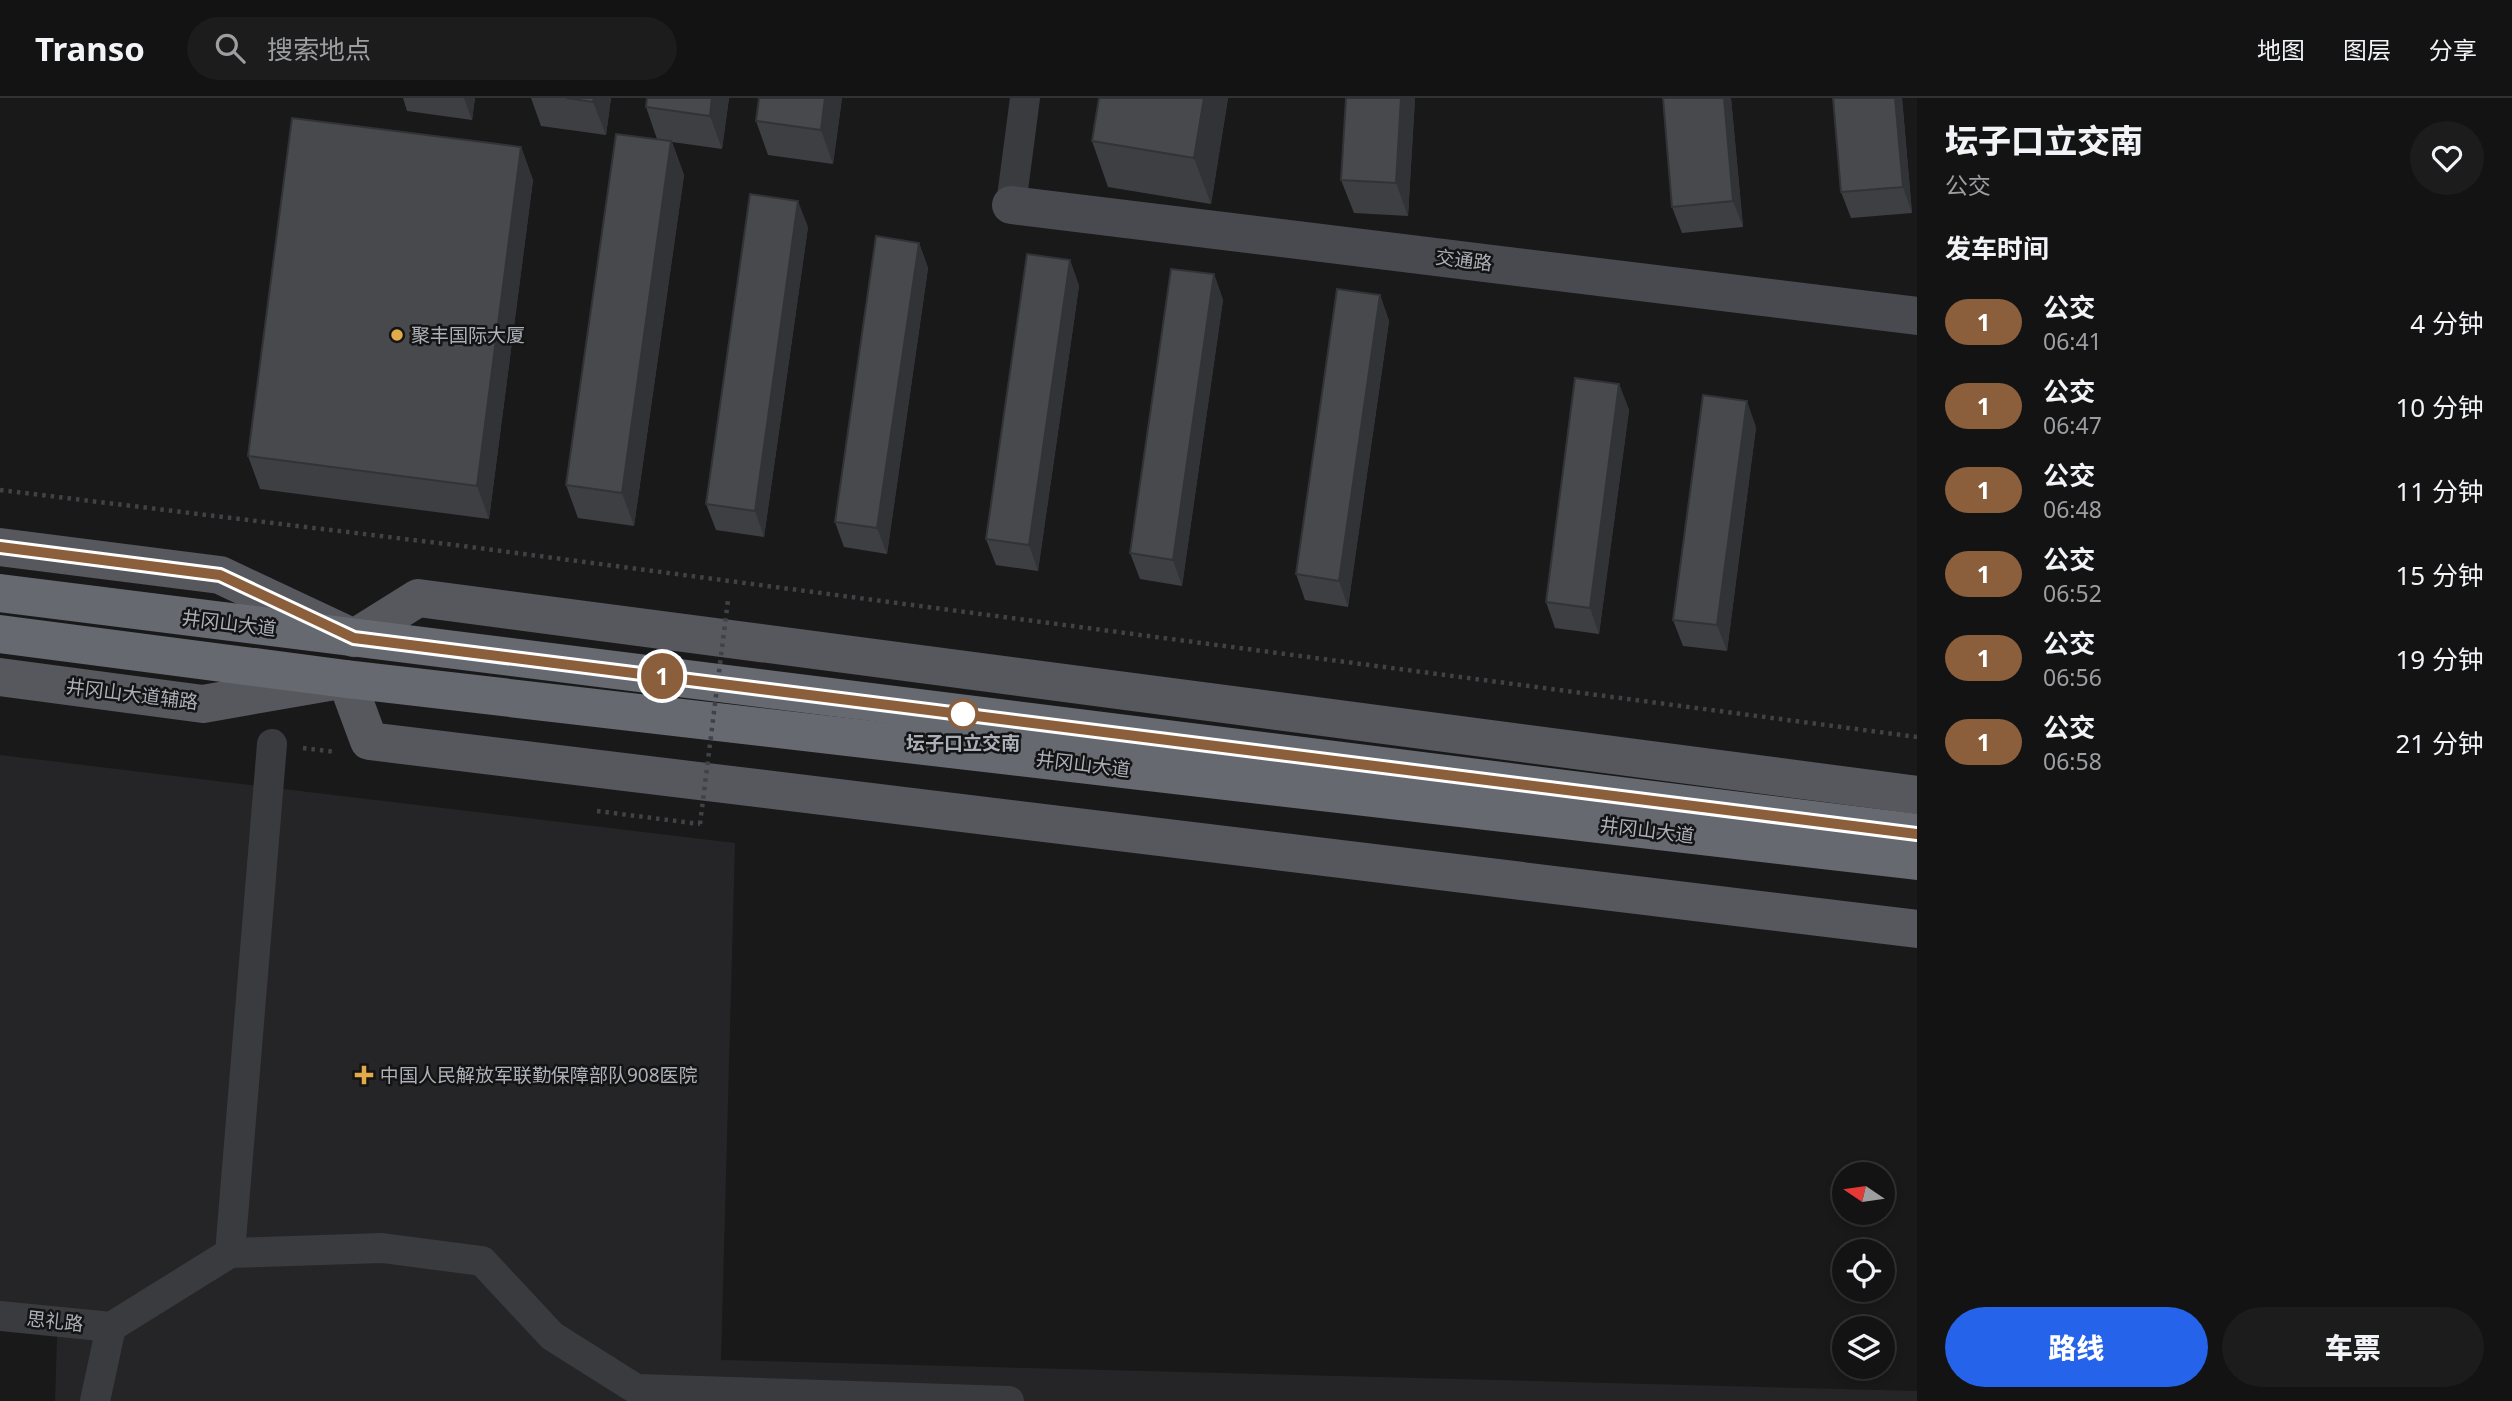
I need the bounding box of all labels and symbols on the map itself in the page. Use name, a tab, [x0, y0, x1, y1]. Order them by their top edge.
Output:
street label: 交通路	[1434, 244, 1494, 276]
place label: 聚丰国际大厦	[411, 322, 525, 348]
marker: 聚丰国际大厦	[389, 327, 405, 343]
street label: 井冈山大道	[180, 604, 278, 642]
line badge: 1	[639, 653, 685, 699]
street label: 井冈山大道辅路	[64, 673, 200, 715]
marker: 坛子口立交南	[948, 699, 978, 729]
place label: 坛子口立交南	[906, 730, 1020, 756]
street label: 井冈山大道	[1034, 745, 1132, 783]
street label: 井冈山大道	[1598, 811, 1696, 849]
place label: 中国人民解放军联勤保障部队908医院	[380, 1062, 698, 1088]
marker: 中国人民解放军联勤保障部队908医院	[354, 1065, 374, 1085]
north arrow	[1832, 1162, 1895, 1225]
street label: 思礼路	[25, 1305, 85, 1337]

